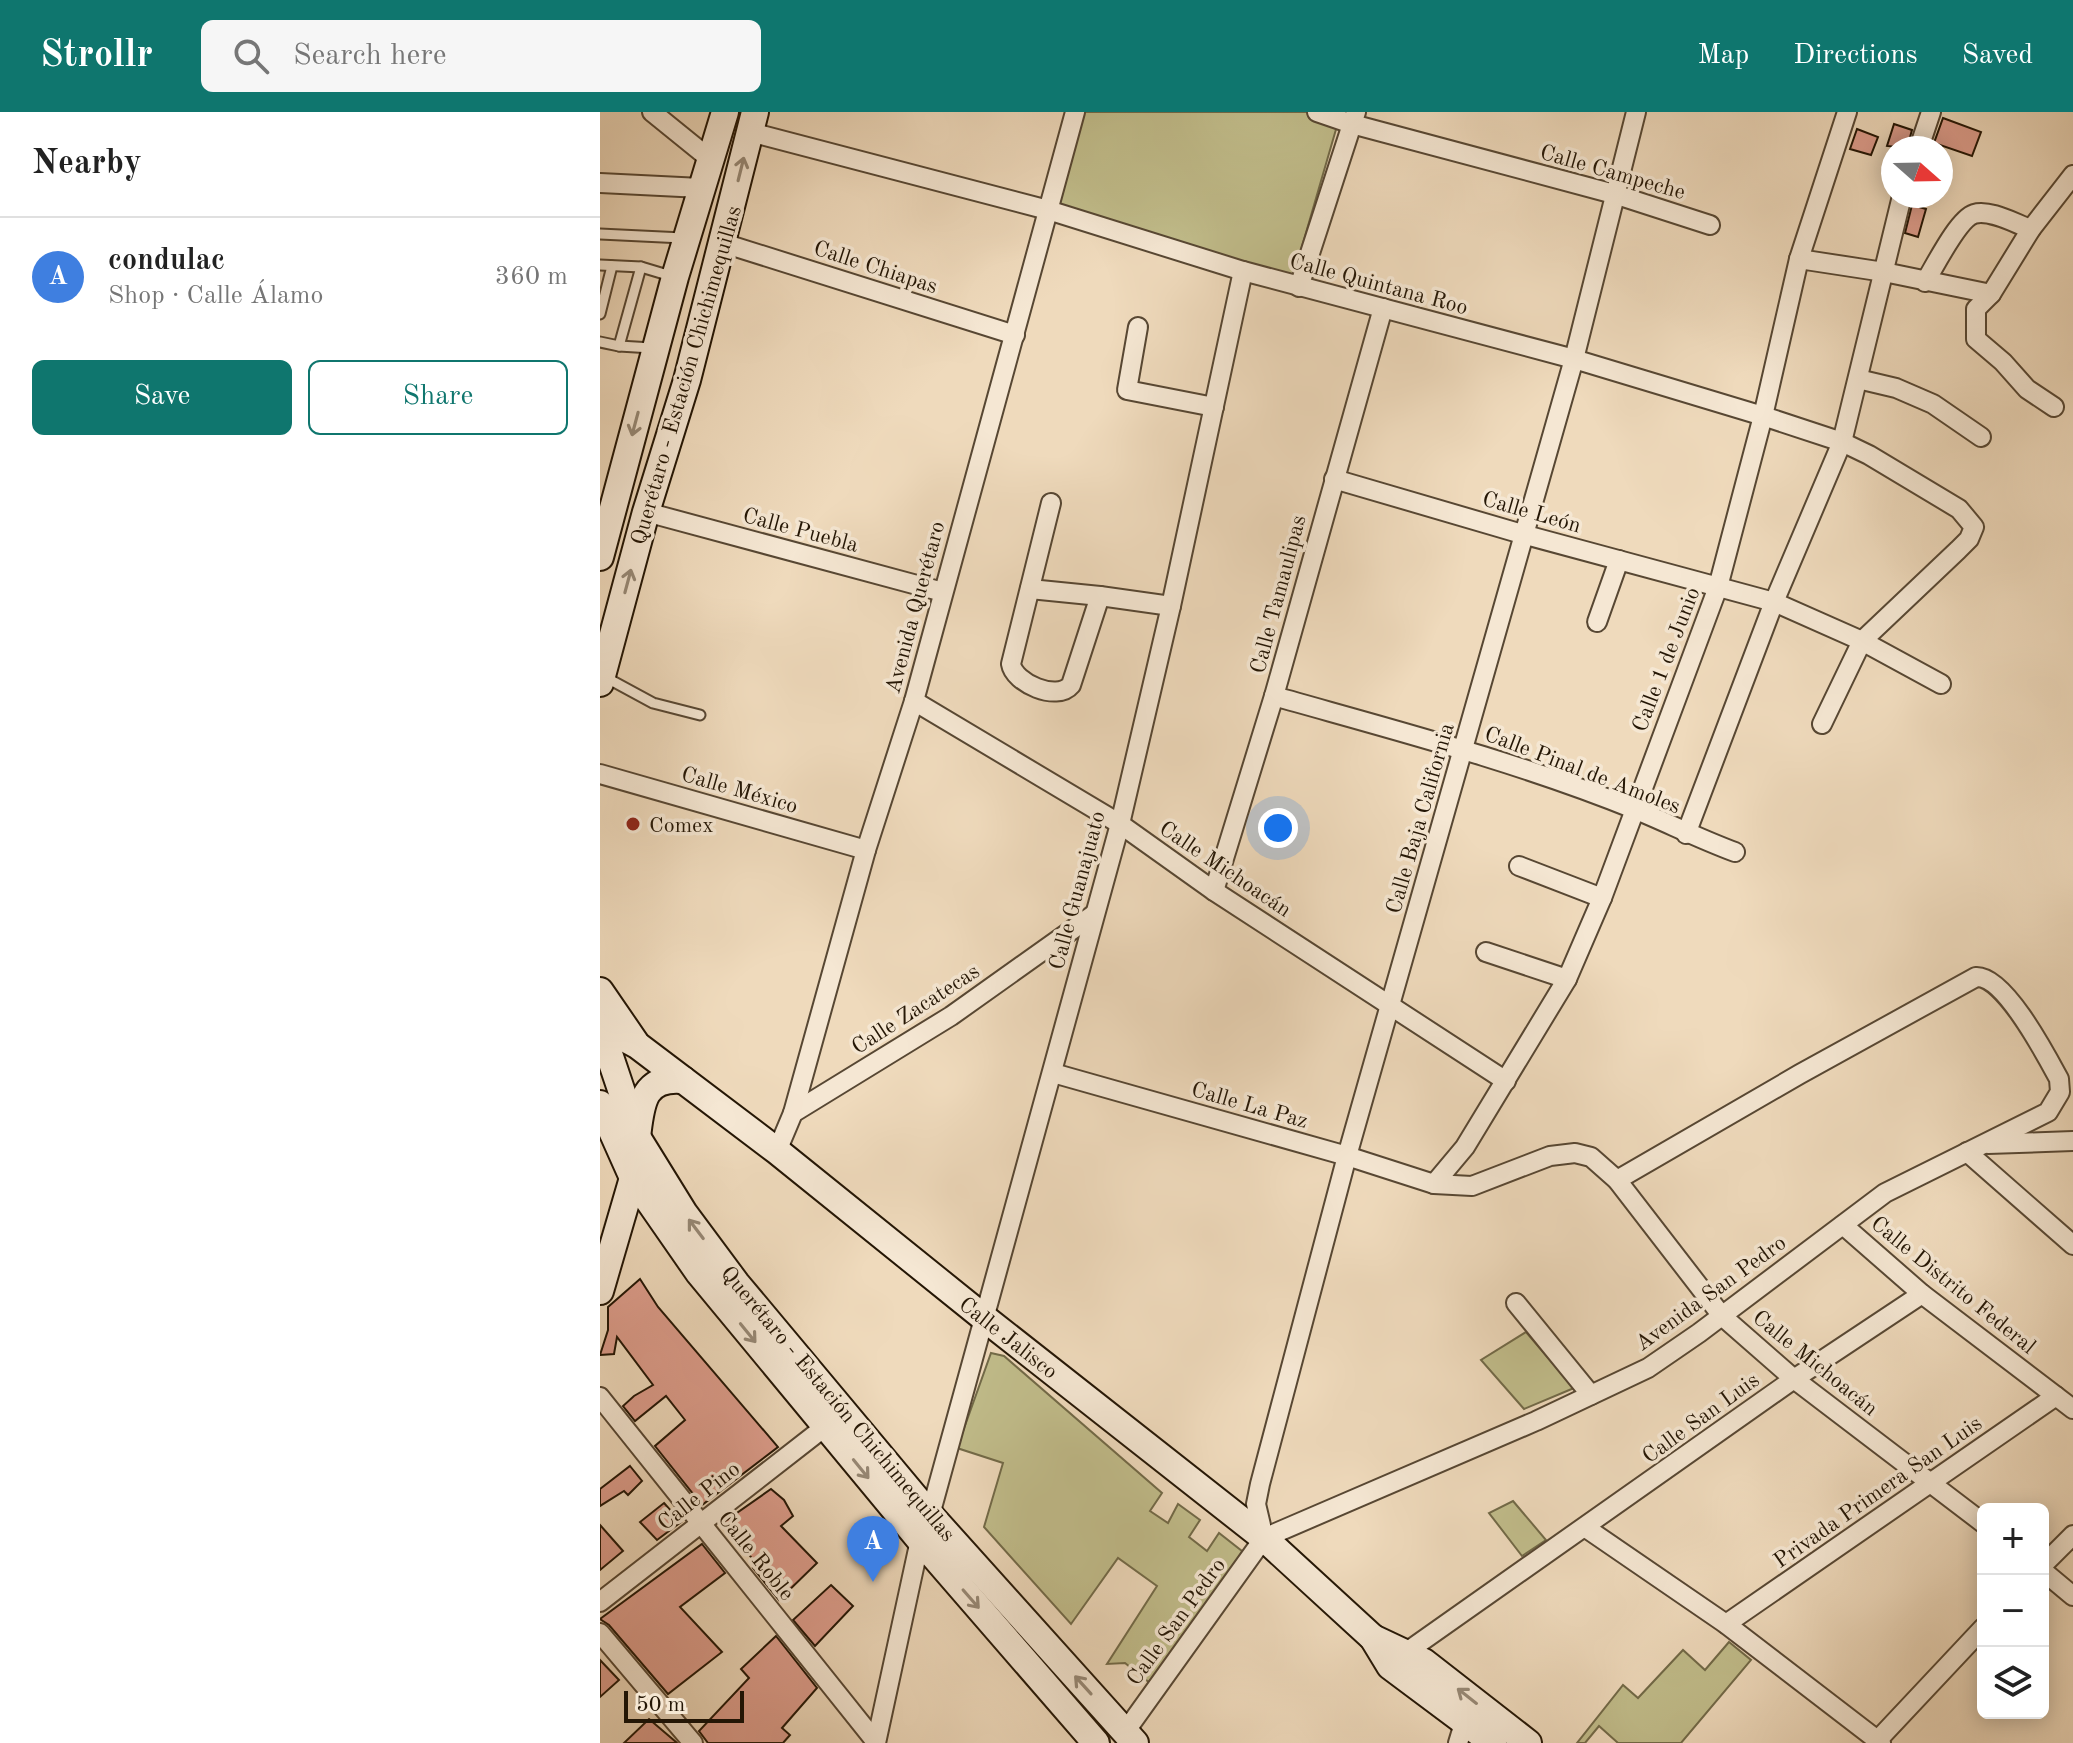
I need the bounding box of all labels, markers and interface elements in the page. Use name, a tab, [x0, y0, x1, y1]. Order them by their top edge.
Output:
search box	[201, 20, 761, 92]
icon: search	[229, 34, 273, 78]
text: Strollr	[40, 37, 153, 75]
text: Search here	[293, 41, 446, 71]
text: Map	[1697, 42, 1749, 70]
text: Directions	[1793, 42, 1918, 70]
text: Saved	[1962, 42, 2033, 70]
north arrow	[1881, 136, 1953, 208]
street label: Calle Campeche	[1537, 142, 1688, 204]
text: Nearby	[32, 147, 142, 181]
one-way arrow	[735, 157, 750, 182]
street label: Querétaro - Estación Chichimequillas	[628, 203, 746, 548]
street label: Calle Chiapas	[811, 237, 940, 298]
text: condulac	[108, 246, 225, 276]
street label: Calle Quintana Roo	[1287, 251, 1470, 319]
text: A	[48, 264, 68, 290]
text: 360 m	[495, 264, 568, 290]
text: Shop · Calle Álamo	[108, 283, 323, 309]
button: Save	[32, 360, 292, 435]
button: Share	[308, 360, 568, 435]
one-way arrow	[627, 410, 642, 436]
street label: Calle León	[1480, 488, 1583, 538]
street label: Calle Puebla	[740, 505, 861, 557]
street label: Calle Tamaulipas	[1247, 513, 1311, 676]
street label: Avenida Querétaro	[882, 519, 950, 696]
one-way arrow	[621, 568, 636, 594]
street label: Calle 1 de Junio	[1629, 584, 1705, 735]
street label: Calle Baja California	[1383, 721, 1459, 916]
street label: Calle Pinal de Amoles	[1481, 723, 1683, 818]
street label: Calle México	[679, 764, 800, 818]
your location	[1258, 808, 1298, 848]
street label: Calle Guanajuato	[1046, 809, 1110, 972]
marker: Comex	[624, 815, 642, 833]
place label: Comex	[649, 815, 714, 837]
street label: Calle Michoacán	[1155, 818, 1295, 922]
street label: Calle Zacatecas	[848, 960, 984, 1059]
street label: Calle La Paz	[1189, 1079, 1310, 1133]
street label: Calle Distrito Federal	[1866, 1213, 2039, 1359]
one-way arrow	[688, 1219, 705, 1240]
street label: Avenida San Pedro	[1632, 1232, 1791, 1356]
street label: Querétaro - Estación Chichimequillas	[716, 1262, 959, 1546]
street label: Calle Jalisco	[954, 1293, 1061, 1384]
street label: Calle Michoacán	[1748, 1307, 1882, 1421]
one-way arrow	[739, 1322, 756, 1343]
street label: Calle San Luis	[1639, 1369, 1764, 1468]
street label: Privada Primera San Luis	[1770, 1412, 1986, 1573]
street label: Calle Pino	[654, 1458, 744, 1535]
one-way arrow	[853, 1458, 870, 1479]
map controls	[1977, 1503, 2049, 1719]
button: +	[1977, 1503, 2049, 1575]
street label: Calle Roble	[713, 1507, 798, 1605]
pin: A	[847, 1516, 899, 1582]
street label: Calle San Pedro	[1123, 1554, 1230, 1690]
button: −	[1977, 1575, 2049, 1647]
one-way arrow	[962, 1589, 980, 1609]
button: layers	[1977, 1647, 2049, 1719]
one-way arrow	[1074, 1675, 1092, 1695]
scale bar	[624, 1687, 744, 1723]
one-way arrow	[1457, 1688, 1479, 1705]
text: 50 m	[636, 1694, 685, 1716]

